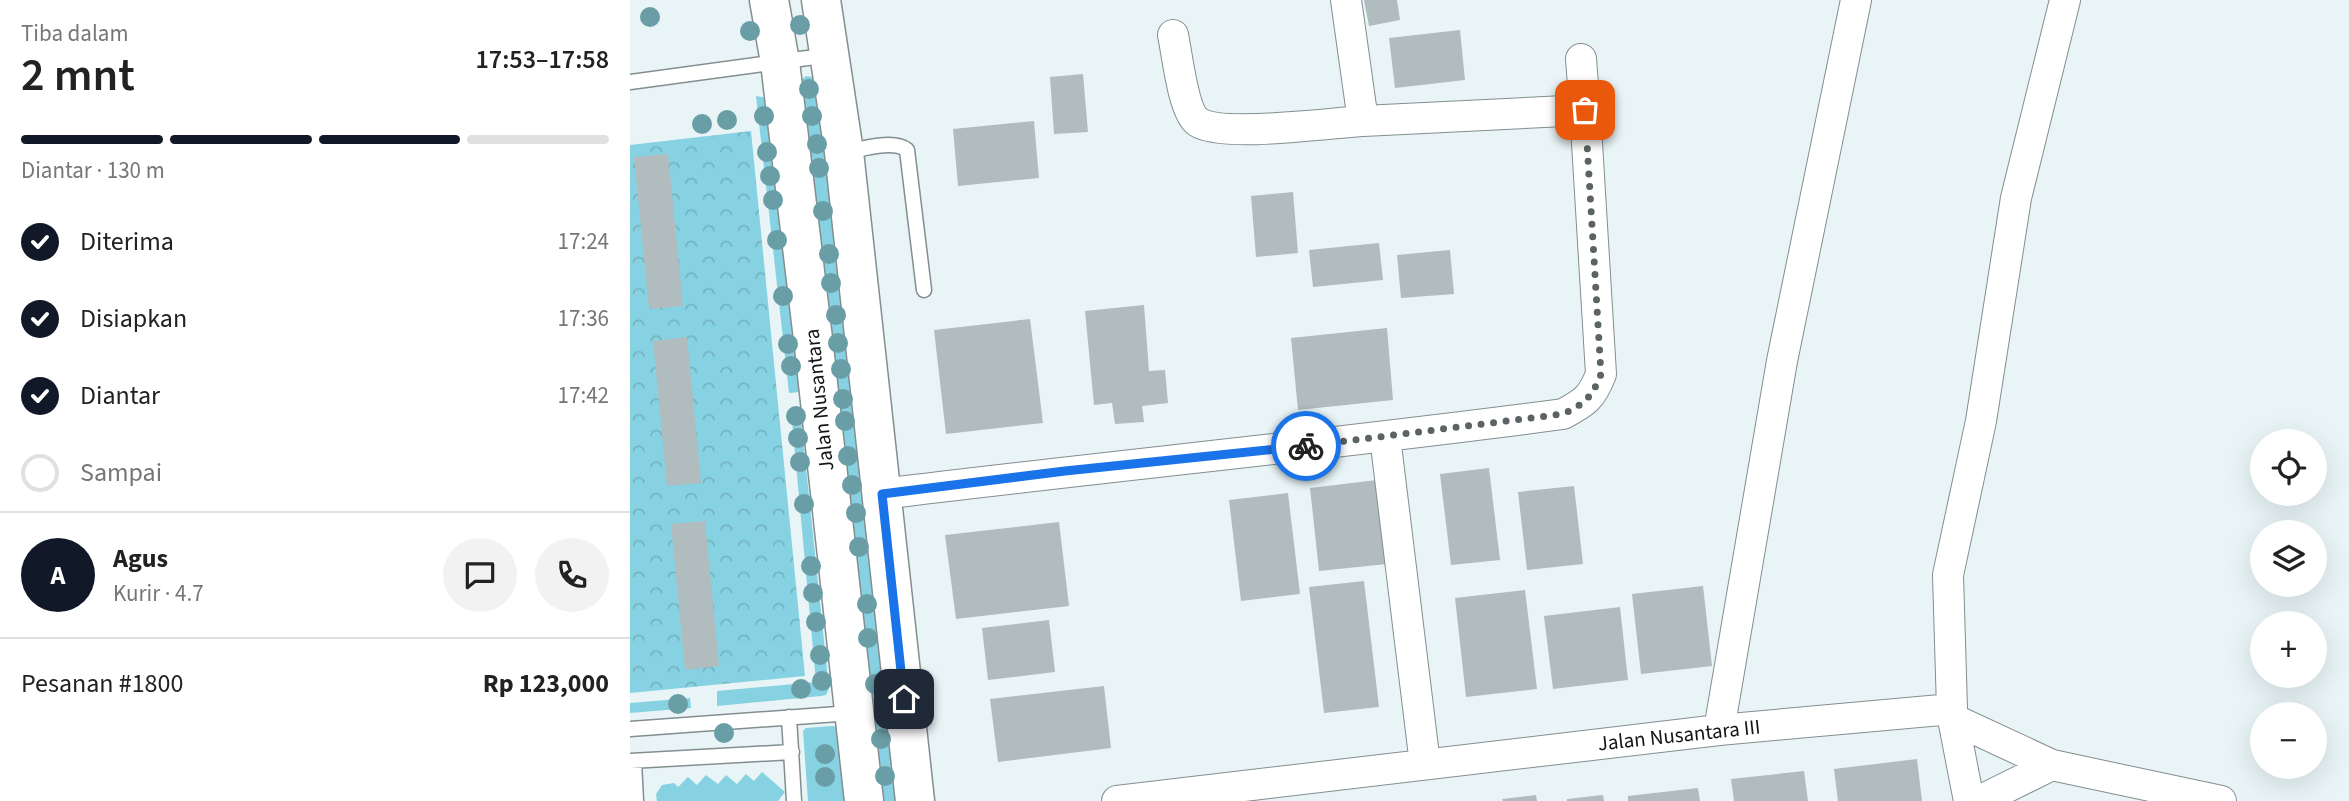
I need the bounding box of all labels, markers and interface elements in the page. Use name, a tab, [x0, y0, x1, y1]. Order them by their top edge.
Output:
text: Tiba dalam	[21, 17, 128, 50]
text: 17:53–17:58	[476, 41, 609, 78]
text: 2 mnt	[21, 43, 135, 108]
pin	[1555, 80, 1615, 140]
icon: bag	[1566, 91, 1604, 129]
text: Diantar · 130 m	[21, 154, 165, 187]
icon: check	[21, 223, 59, 261]
text: Diterima	[80, 223, 174, 260]
text: 17:24	[558, 225, 609, 258]
icon: check	[21, 300, 59, 338]
text: Disiapkan	[80, 300, 187, 337]
text: 17:36	[558, 302, 609, 335]
street label: Jalan Nusantara	[797, 327, 841, 473]
icon: check	[21, 377, 59, 415]
text: Diantar	[80, 377, 160, 414]
text: 17:42	[558, 379, 609, 412]
courier	[1271, 411, 1341, 481]
icon: bike	[1287, 427, 1325, 465]
map controls	[2250, 429, 2327, 779]
button: locate	[2250, 429, 2327, 506]
text: Sampai	[80, 454, 162, 491]
button: layers	[2250, 520, 2327, 597]
button: chat	[443, 538, 517, 612]
button: phone	[535, 538, 609, 612]
text: Agus	[113, 540, 168, 577]
text: A	[51, 557, 65, 594]
text: Kurir · 4.7	[113, 577, 204, 610]
button: +	[2250, 611, 2327, 688]
text: Pesanan #1800	[21, 665, 183, 702]
text: Rp 123,000	[483, 665, 609, 702]
pin	[874, 669, 934, 729]
icon: home	[885, 680, 923, 718]
button: −	[2250, 702, 2327, 779]
street label: Jalan Nusantara III	[1596, 712, 1762, 758]

